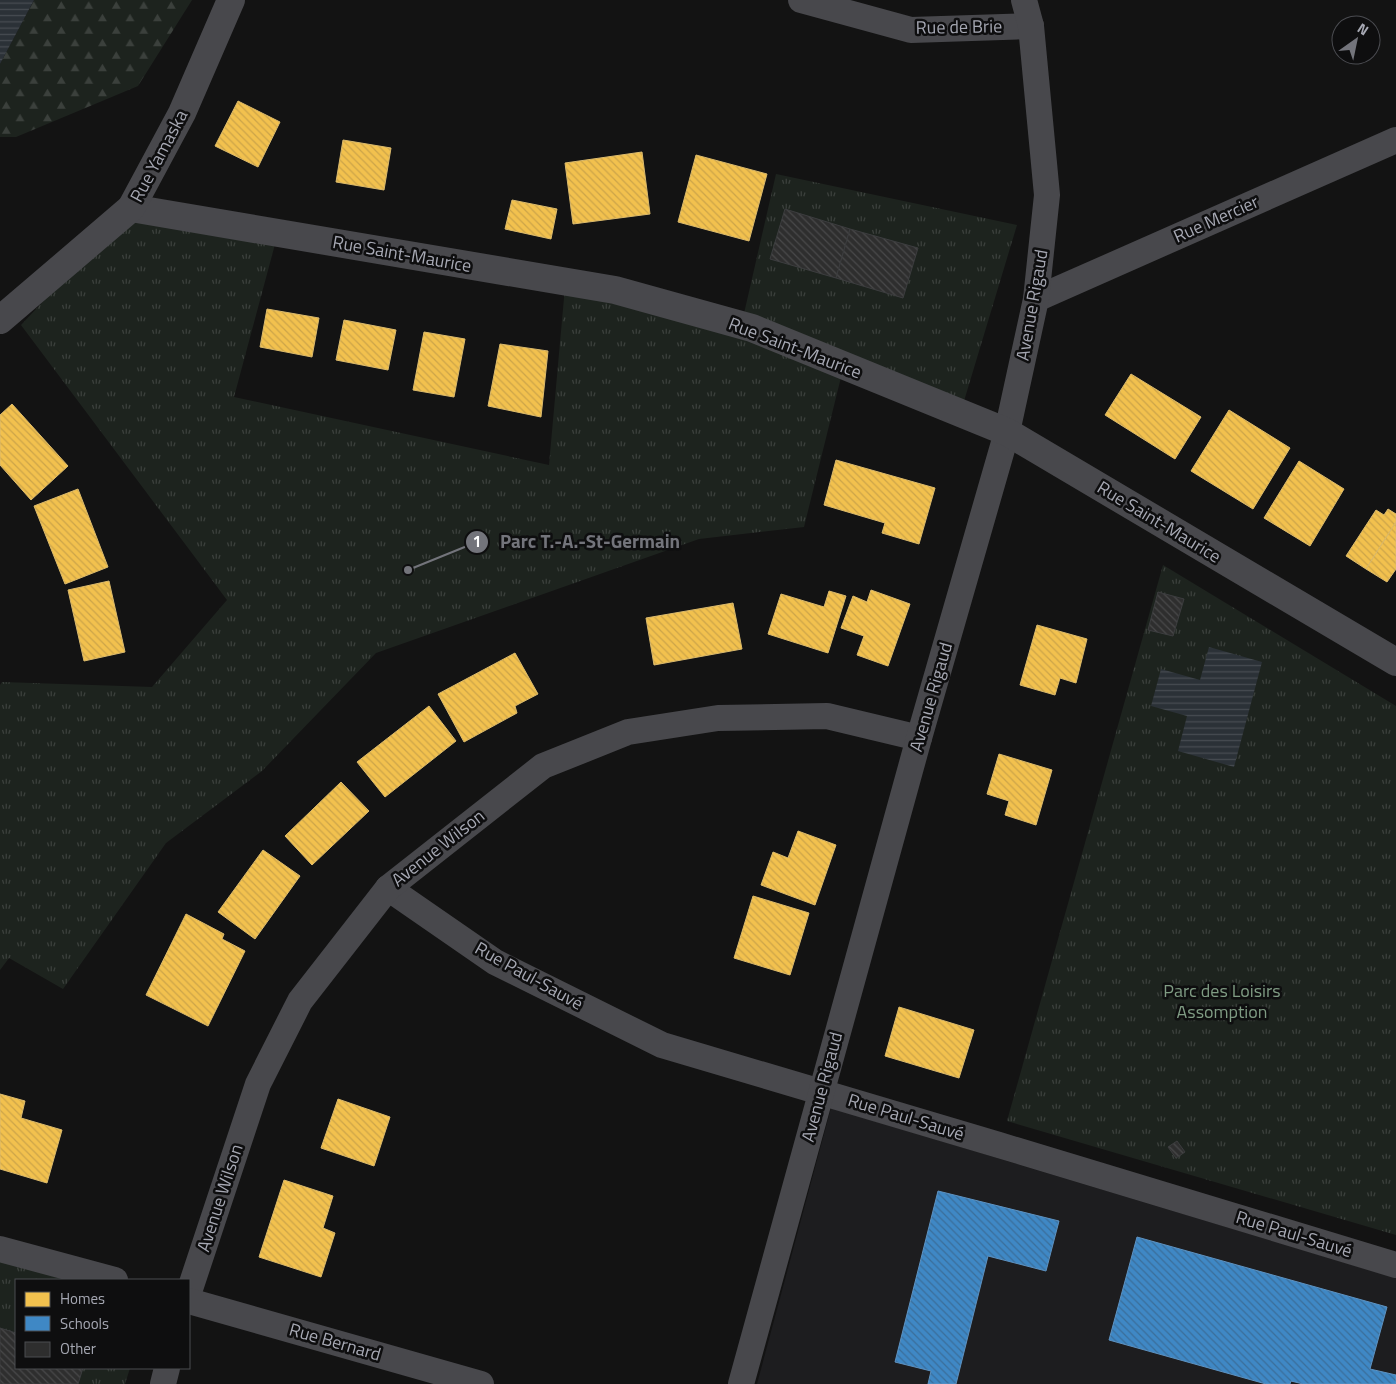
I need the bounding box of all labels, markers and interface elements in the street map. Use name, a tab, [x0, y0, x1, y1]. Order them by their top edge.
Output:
street label: Rue de Brie	[915, 12, 1003, 41]
north arrow	[1331, 15, 1381, 65]
text: N	[1354, 17, 1373, 40]
street label: Rue Yamaska	[123, 105, 194, 207]
street label: Rue Mercier	[1169, 188, 1263, 249]
street label: Rue Saint-Maurice	[331, 228, 474, 279]
street label: Avenue Rigaud	[1008, 247, 1055, 363]
street label: Rue Saint-Maurice	[725, 310, 866, 385]
street label: Rue Saint-Maurice	[1092, 474, 1226, 569]
callout: Parc T.-A.-St-Germain	[465, 525, 690, 559]
text: Parc T.-A.-St-Germain	[500, 526, 680, 555]
text: 1	[473, 530, 481, 553]
street label: Avenue Rigaud	[902, 639, 959, 755]
street label: Avenue Wilson	[385, 803, 490, 893]
street label: Rue Paul-Sauvé	[470, 935, 588, 1017]
park label: Parc des Loisirs Assomption	[1163, 977, 1281, 1025]
street label: Avenue Rigaud	[794, 1029, 849, 1145]
street label: Rue Paul-Sauvé	[845, 1086, 968, 1147]
street label: Avenue Wilson	[189, 1140, 250, 1255]
street label: Rue Paul-Sauvé	[1233, 1203, 1356, 1264]
legend	[15, 1279, 190, 1369]
text: Homes	[60, 1287, 105, 1310]
text: Schools	[60, 1312, 109, 1335]
street label: Rue Bernard	[286, 1316, 384, 1367]
text: Other	[60, 1337, 96, 1360]

